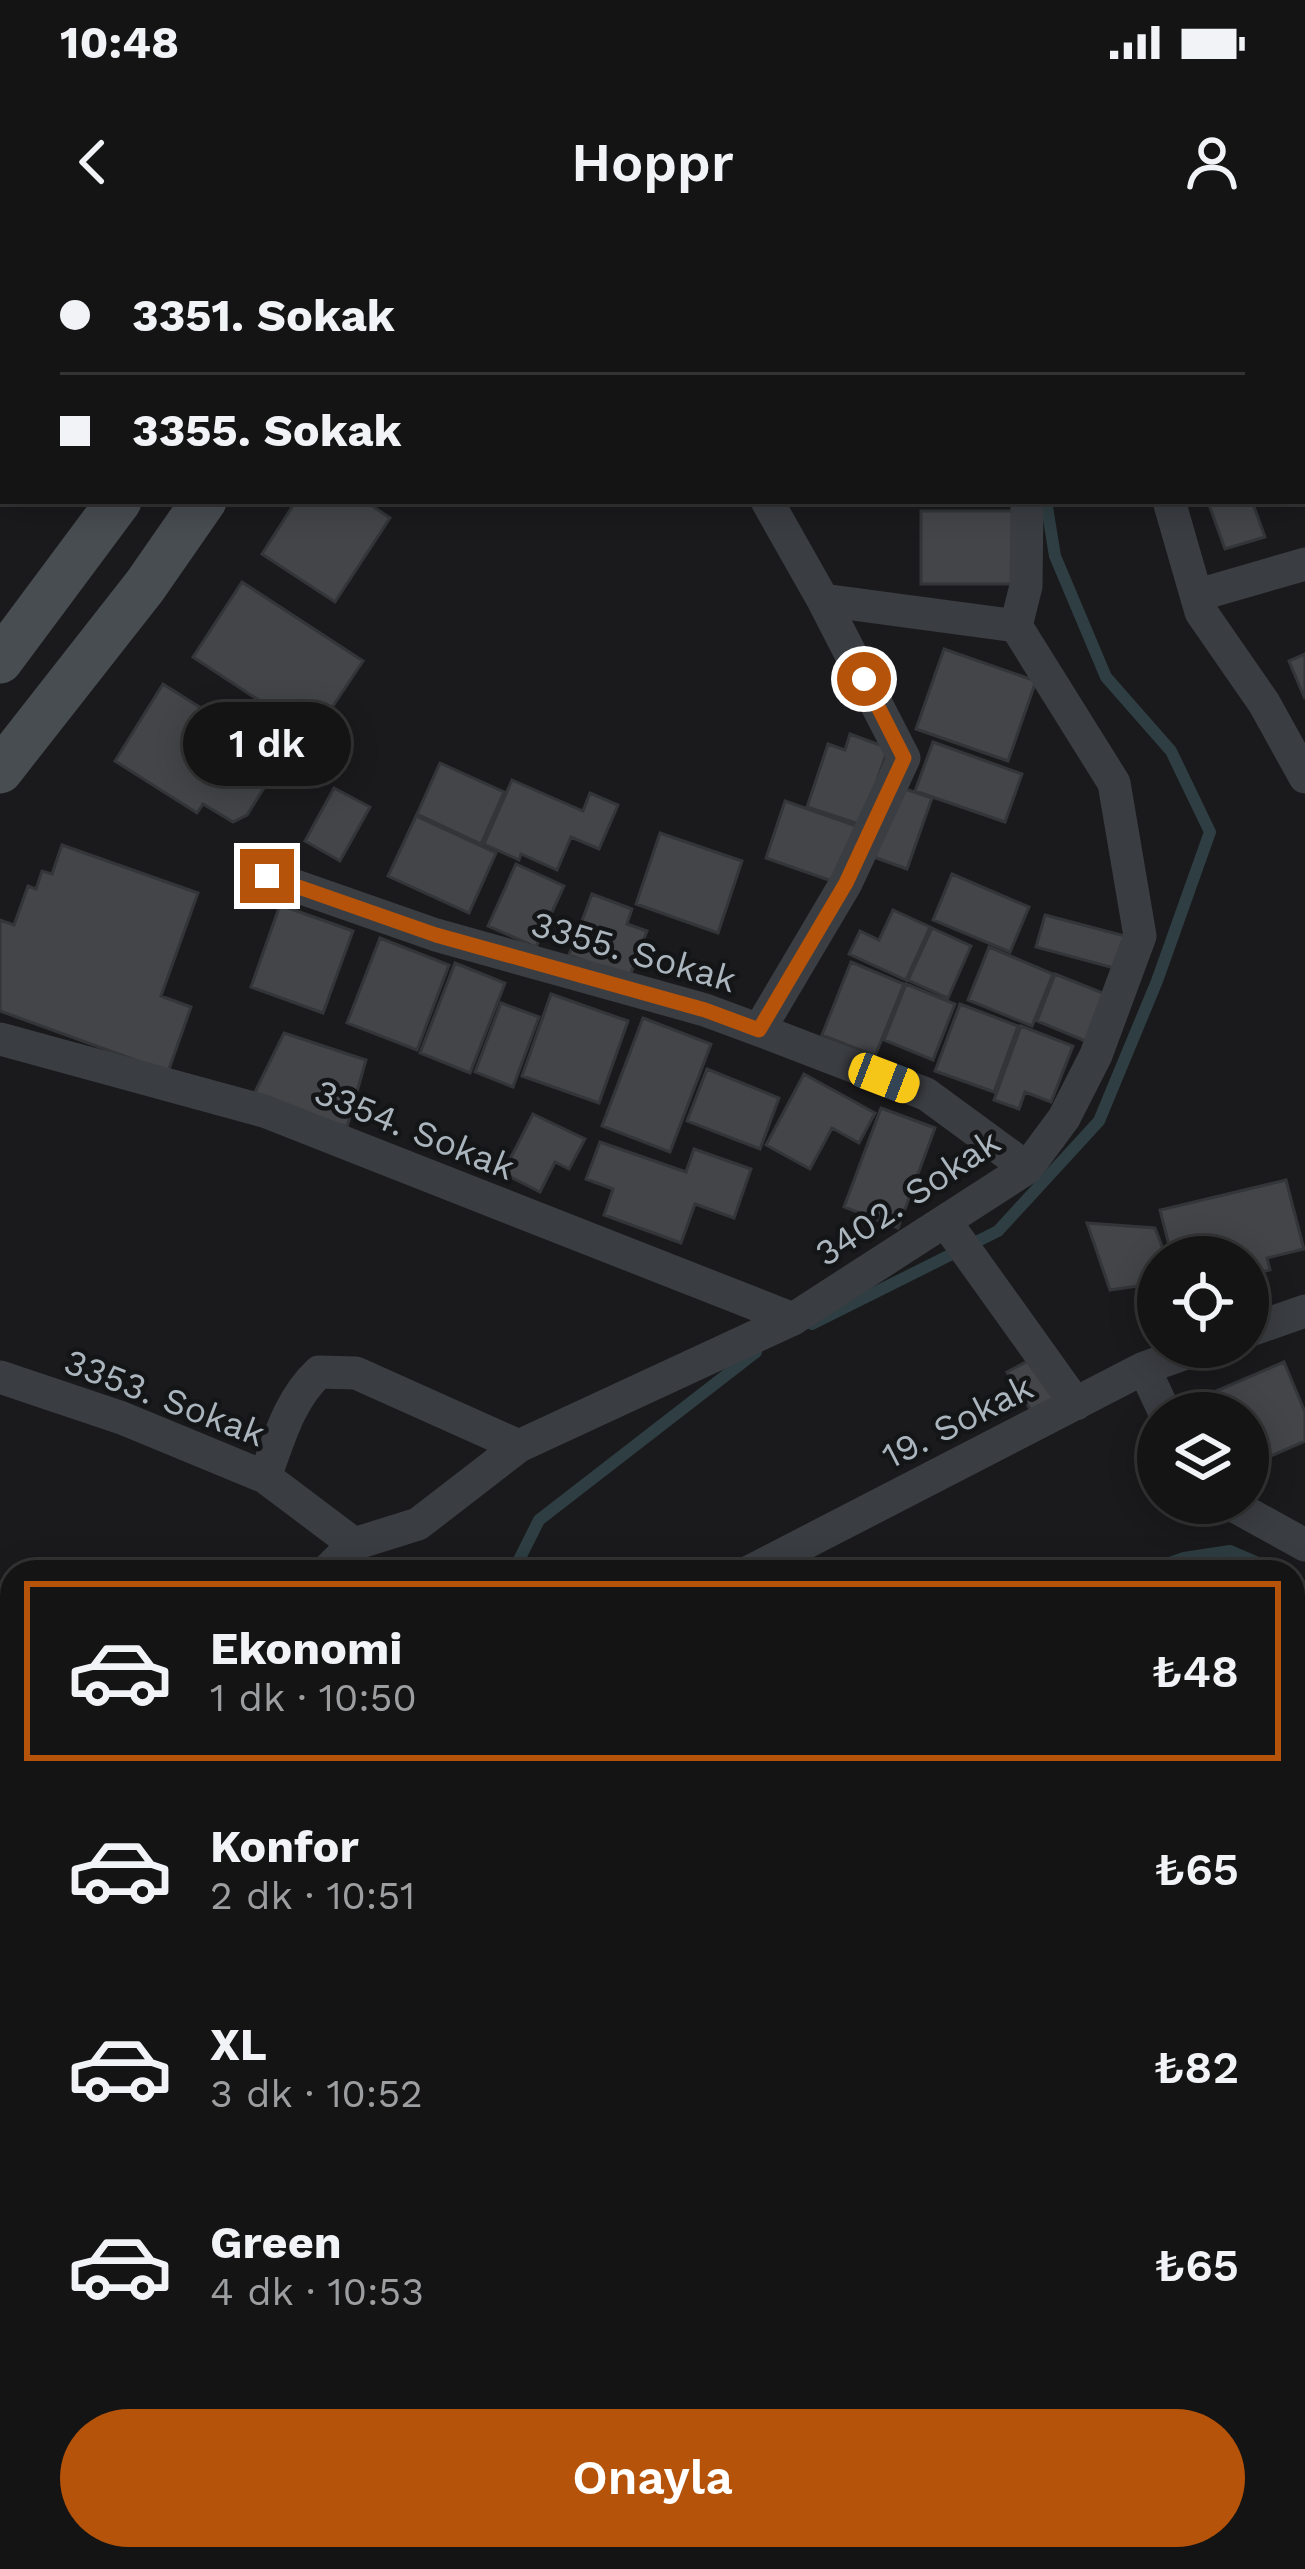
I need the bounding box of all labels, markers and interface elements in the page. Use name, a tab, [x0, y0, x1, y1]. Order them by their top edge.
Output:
text: 10:48	[60, 16, 179, 69]
icon: back	[60, 129, 126, 195]
icon: person	[1179, 129, 1245, 195]
text: Hoppr	[571, 131, 734, 194]
text: 3351. Sokak	[132, 289, 395, 342]
text: 3355. Sokak	[132, 404, 402, 457]
route start	[837, 652, 891, 706]
callout: 1 dk	[183, 702, 351, 786]
text: 1 dk	[229, 721, 305, 766]
route end	[240, 849, 294, 903]
street label: 3355. Sokak	[526, 903, 741, 1001]
car	[844, 1048, 924, 1108]
street label: 3354. Sokak	[309, 1071, 521, 1189]
street label: 3402. Sokak	[807, 1121, 1008, 1275]
map controls	[1137, 1236, 1269, 1524]
button: locate	[1137, 1236, 1269, 1368]
street label: 3353. Sokak	[58, 1340, 271, 1455]
street label: 19. Sokak	[875, 1366, 1040, 1478]
button: layers	[1137, 1392, 1269, 1524]
icon: car	[66, 1617, 174, 1725]
text: Ekonomi	[210, 1622, 402, 1675]
text: ₺48	[1152, 1645, 1239, 1698]
text: 1 dk · 10:50	[210, 1675, 417, 1720]
icon: car	[66, 1815, 174, 1923]
text: Konfor	[210, 1820, 359, 1873]
text: ₺65	[1154, 1843, 1239, 1896]
text: 2 dk · 10:51	[210, 1873, 415, 1918]
icon: car	[66, 2013, 174, 2121]
text: XL	[210, 2018, 267, 2071]
text: ₺82	[1153, 2041, 1239, 2094]
text: 3 dk · 10:52	[210, 2071, 423, 2116]
icon: car	[66, 2211, 174, 2319]
text: Green	[210, 2216, 342, 2269]
text: ₺65	[1154, 2239, 1239, 2292]
text: 4 dk · 10:53	[210, 2269, 424, 2314]
button: Onayla	[60, 2409, 1245, 2547]

